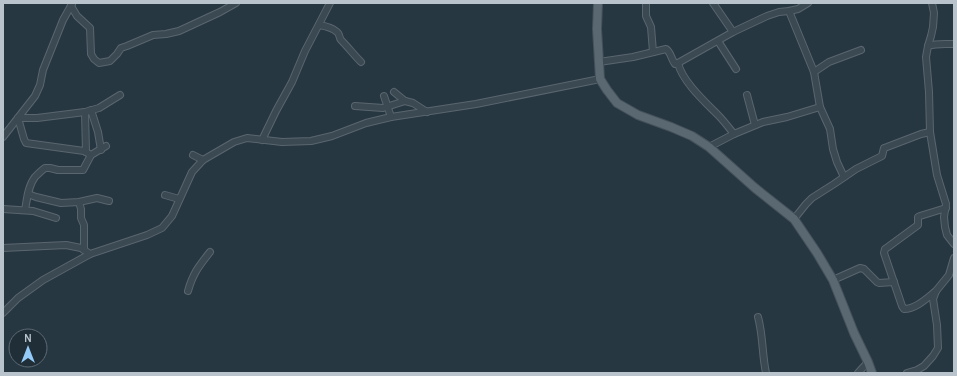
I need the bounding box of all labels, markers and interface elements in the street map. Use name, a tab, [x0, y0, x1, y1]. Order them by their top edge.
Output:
north arrow	[8, 328, 48, 368]
text: N	[24, 332, 32, 345]

